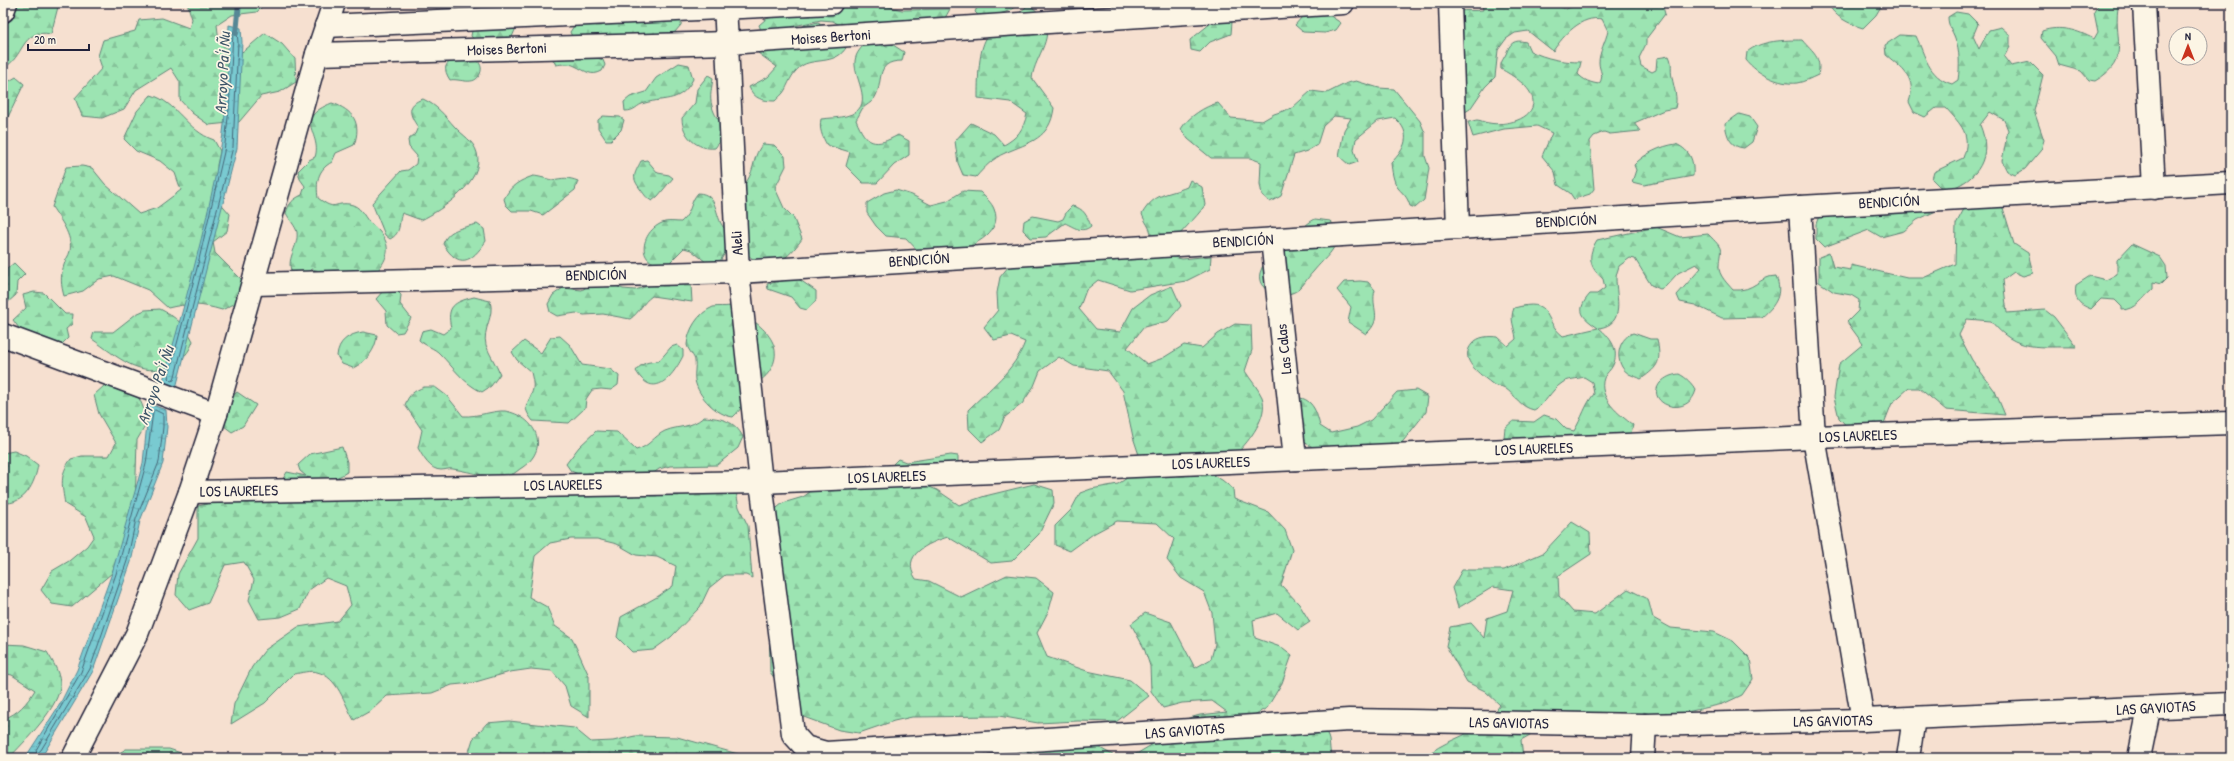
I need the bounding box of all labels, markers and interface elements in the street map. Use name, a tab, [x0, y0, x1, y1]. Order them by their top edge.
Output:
street label: Moises Bertoni	[790, 23, 872, 50]
scale bar	[28, 26, 89, 52]
north arrow	[2168, 26, 2208, 66]
text: N	[2185, 29, 2191, 43]
water label: Arroyo Pa'i Ñu	[209, 30, 235, 115]
text: 20 m	[34, 31, 56, 48]
street label: Moises Bertoni	[467, 37, 547, 60]
street label: BENDICIÓN	[1858, 189, 1920, 214]
street label: BENDICIÓN	[1535, 208, 1597, 233]
street label: BENDICIÓN	[1212, 228, 1274, 253]
street label: Aleli	[725, 230, 748, 256]
street label: BENDICIÓN	[888, 247, 950, 272]
street label: BENDICIÓN	[565, 263, 627, 286]
street label: Las Calas	[1270, 323, 1297, 375]
water label: Arroyo Pa'i Ñu	[131, 341, 179, 427]
street label: LOS LAURELES	[1819, 424, 1897, 447]
street label: LOS LAURELES	[1495, 437, 1573, 460]
street label: LOS LAURELES	[1172, 451, 1250, 474]
street label: LOS LAURELES	[848, 465, 926, 488]
street label: LOS LAURELES	[524, 473, 602, 496]
street label: LOS LAURELES	[200, 479, 278, 502]
street label: LAS GAVIOTAS	[2116, 695, 2196, 720]
street label: LAS GAVIOTAS	[1793, 709, 1873, 732]
street label: LAS GAVIOTAS	[1469, 711, 1549, 734]
street label: LAS GAVIOTAS	[1145, 717, 1225, 744]

